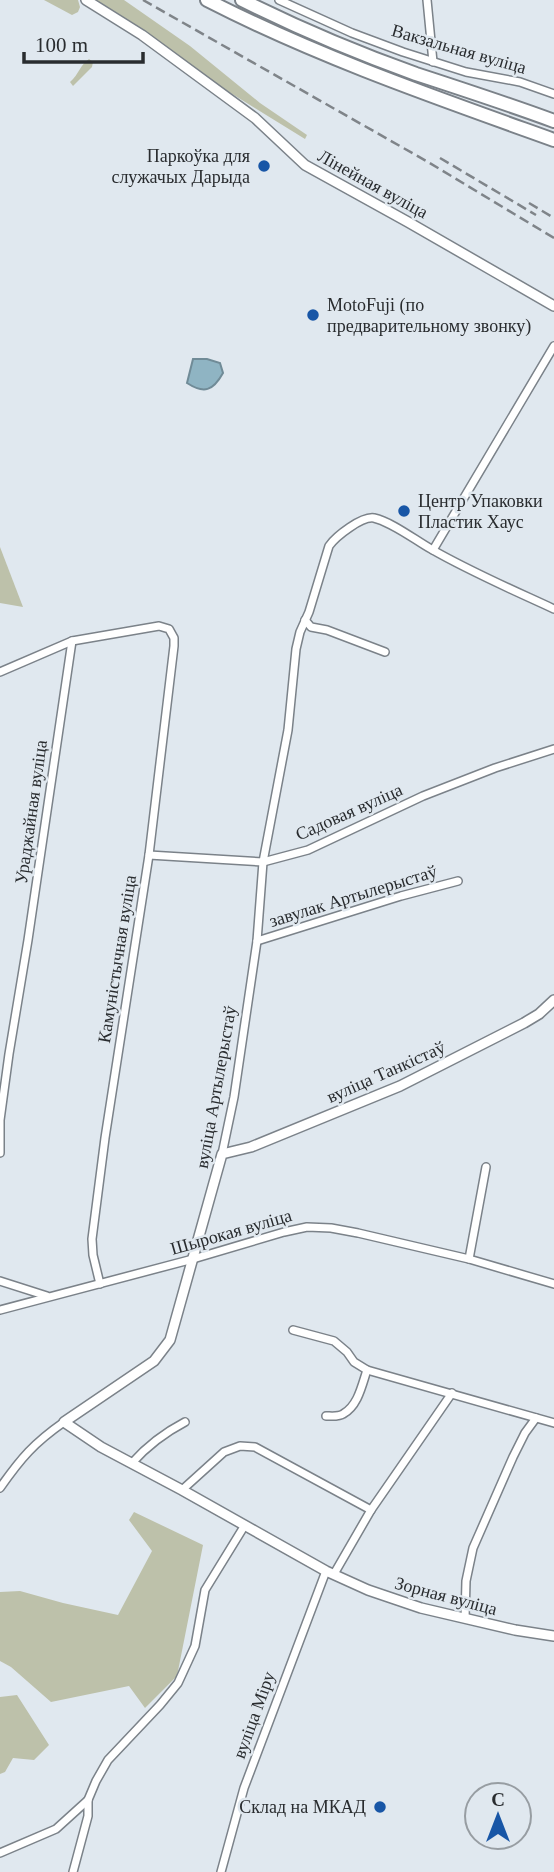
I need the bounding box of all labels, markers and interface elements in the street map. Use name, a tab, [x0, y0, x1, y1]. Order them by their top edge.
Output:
street label: Вакзальная вуліца	[389, 20, 529, 78]
scale bar	[24, 21, 144, 65]
text: 100 m	[35, 33, 88, 57]
place label: Паркоўка для служачых Дарыда	[111, 146, 250, 187]
street label: Лінейная вуліца	[315, 146, 431, 222]
marker: Паркоўка для служачых Дарыда	[256, 158, 272, 174]
place label: MotoFuji (по предварительному звонку)	[327, 295, 531, 337]
marker: MotoFuji (по предварительному звонку)	[305, 307, 321, 323]
place label: Центр Упаковки Пластик Хаус	[418, 491, 543, 532]
marker: Центр Упаковки Пластик Хаус	[396, 503, 412, 519]
street label: Ураджайная вуліца	[11, 739, 51, 885]
street label: Садовая вуліца	[292, 779, 406, 845]
street label: завулак Артылерыстаў	[267, 861, 439, 931]
street label: Камуністычная вуліца	[94, 874, 140, 1044]
street label: вуліца Артылерыстаў	[192, 1004, 240, 1170]
street label: вуліца Танкістаў	[324, 1037, 448, 1107]
street label: Шырокая вуліца	[168, 1205, 294, 1259]
street label: Зорная вуліца	[393, 1573, 499, 1619]
street label: вуліца Міру	[229, 1669, 279, 1761]
north arrow	[463, 1781, 533, 1851]
text: С	[491, 1789, 505, 1810]
place label: Склад на МКАД	[239, 1797, 366, 1817]
marker: Склад на МКАД	[372, 1799, 388, 1815]

